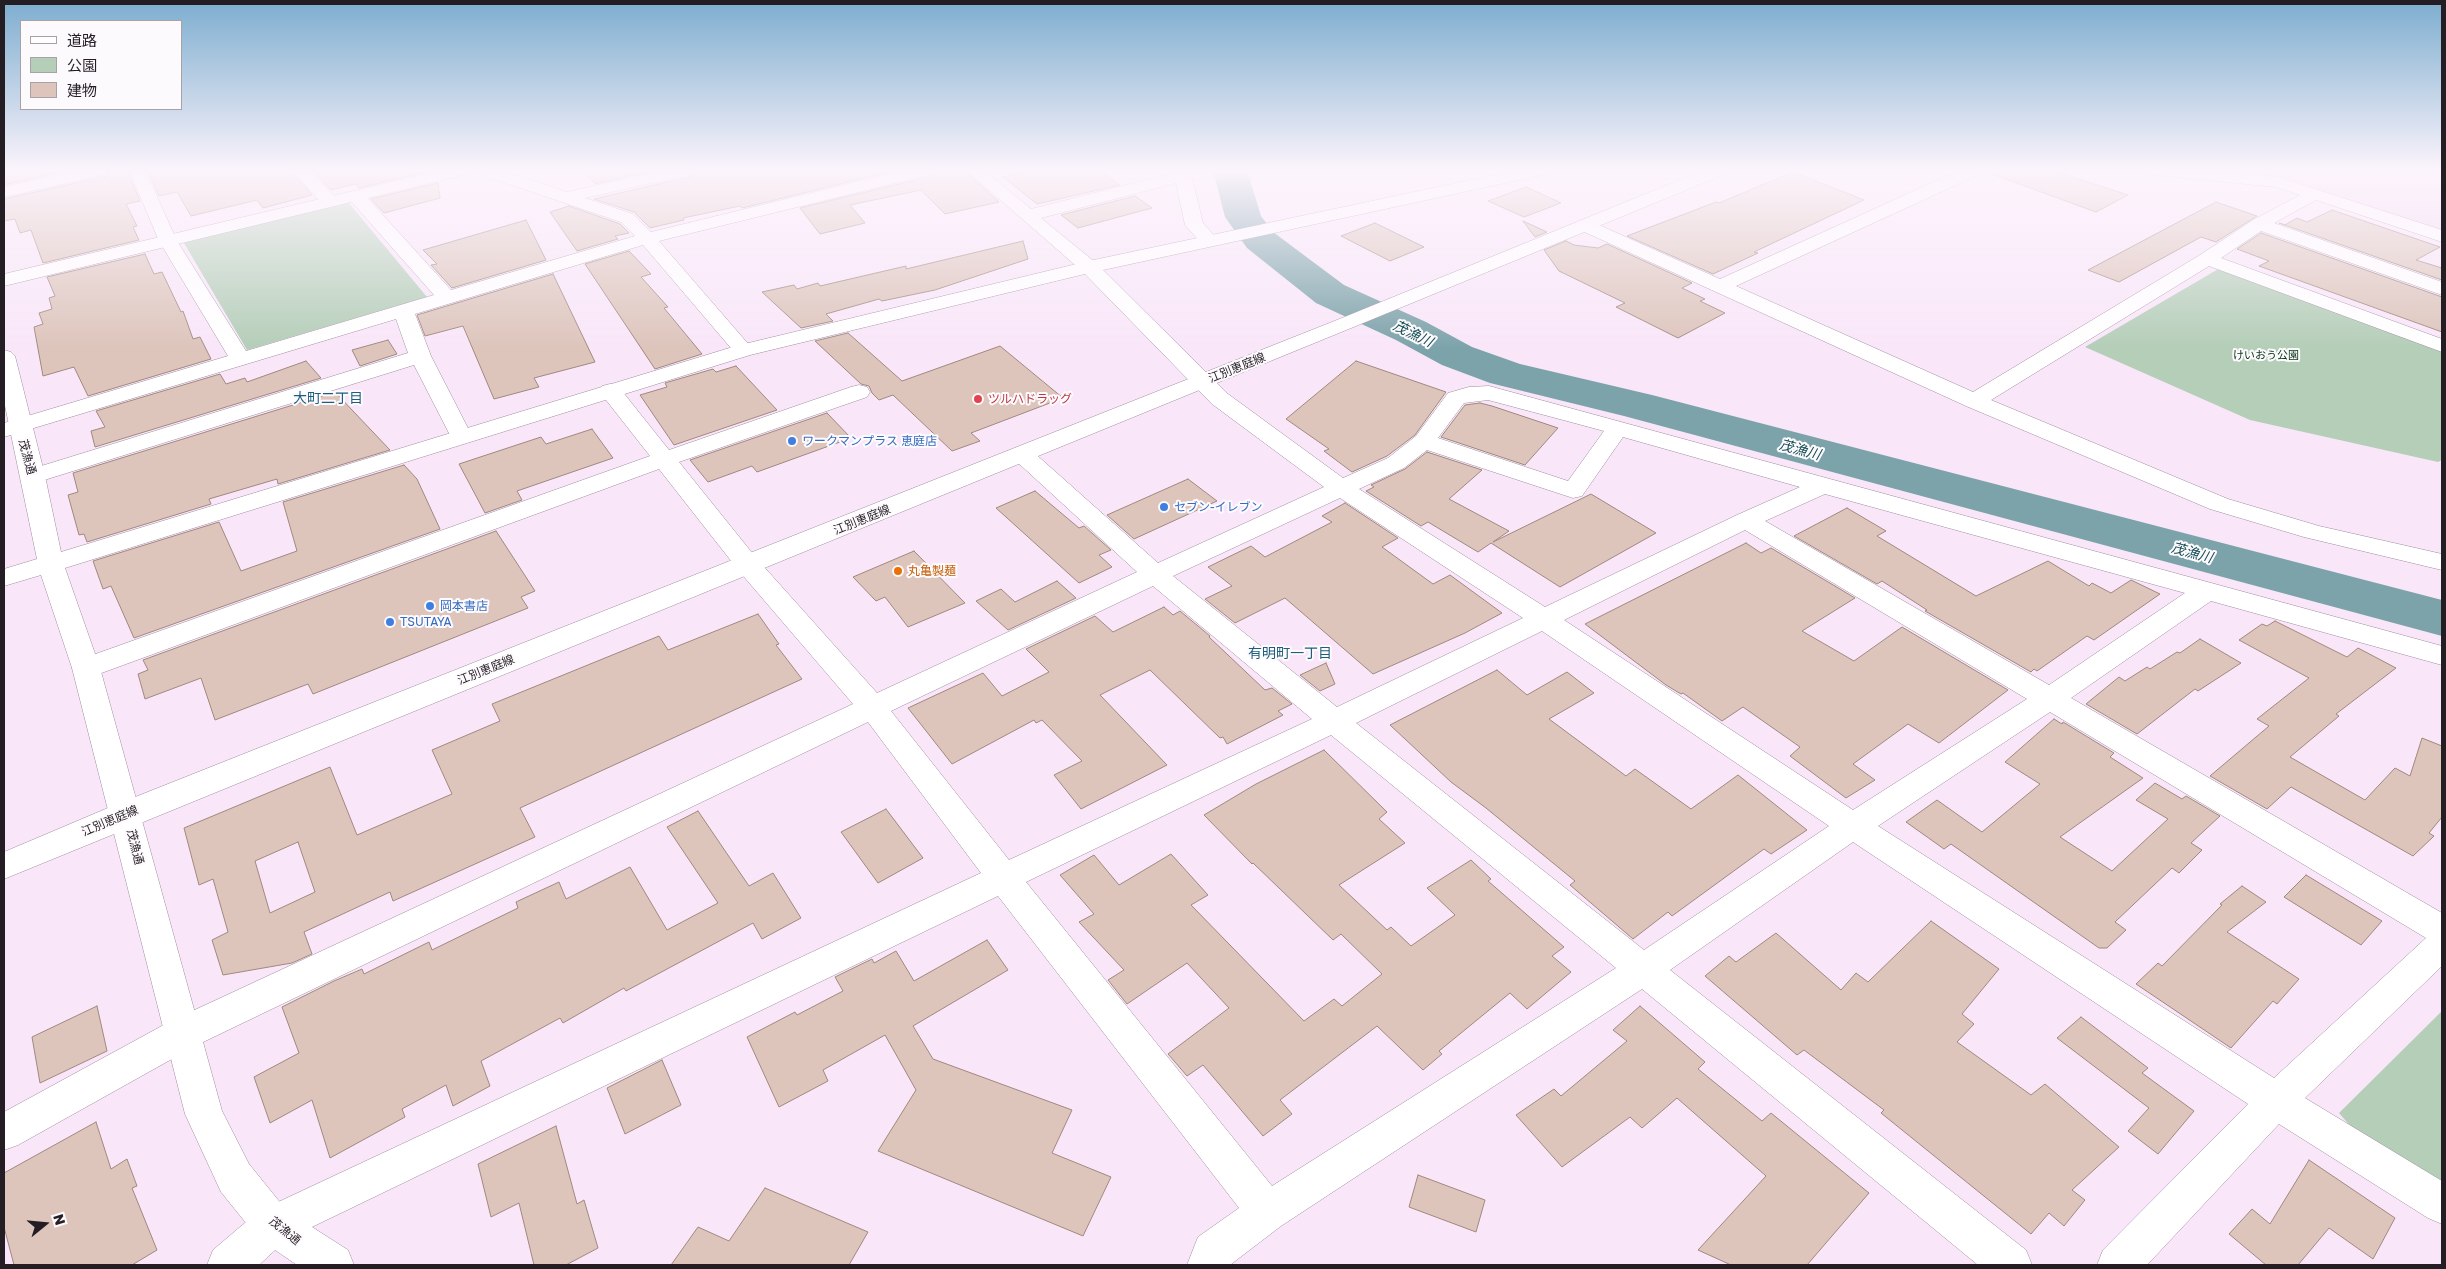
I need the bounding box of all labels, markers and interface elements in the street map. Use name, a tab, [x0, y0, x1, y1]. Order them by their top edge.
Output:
legend	[20, 20, 182, 110]
text: 道路	[67, 31, 97, 49]
text: 公園	[67, 56, 97, 74]
text: 建物	[67, 81, 97, 99]
water label: 茂漁川	[1390, 317, 1436, 351]
park label: けいおう公園	[2233, 349, 2299, 363]
street label: 江別恵庭線	[1206, 350, 1268, 386]
district label: 大町二丁目	[293, 391, 363, 407]
place label: ツルハドラッグ	[988, 392, 1072, 406]
marker: ツルハドラッグ	[972, 393, 984, 405]
place label: ワークマンプラス 恵庭店	[802, 434, 937, 448]
marker: ワークマンプラス 恵庭店	[786, 435, 798, 447]
water label: 茂漁川	[1778, 436, 1822, 464]
street label: 茂漁通	[15, 438, 39, 476]
place label: セブン-イレブン	[1174, 500, 1263, 514]
marker: セブン-イレブン	[1158, 501, 1170, 513]
street label: 江別恵庭線	[831, 502, 893, 538]
water label: 茂漁川	[2170, 539, 2214, 567]
place label: 丸亀製麺	[908, 564, 956, 578]
marker: 丸亀製麺	[892, 565, 904, 577]
place label: 岡本書店	[440, 599, 488, 613]
marker: 岡本書店	[424, 600, 436, 612]
place label: TSUTAYA	[400, 615, 452, 629]
marker: TSUTAYA	[384, 616, 396, 628]
district label: 有明町一丁目	[1248, 646, 1332, 662]
street label: 江別恵庭線	[455, 652, 517, 688]
street label: 江別恵庭線	[80, 803, 140, 839]
street label: 茂漁通	[124, 828, 146, 866]
north arrow	[20, 1199, 70, 1249]
text: N	[50, 1212, 70, 1227]
street label: 茂漁通	[266, 1214, 304, 1248]

